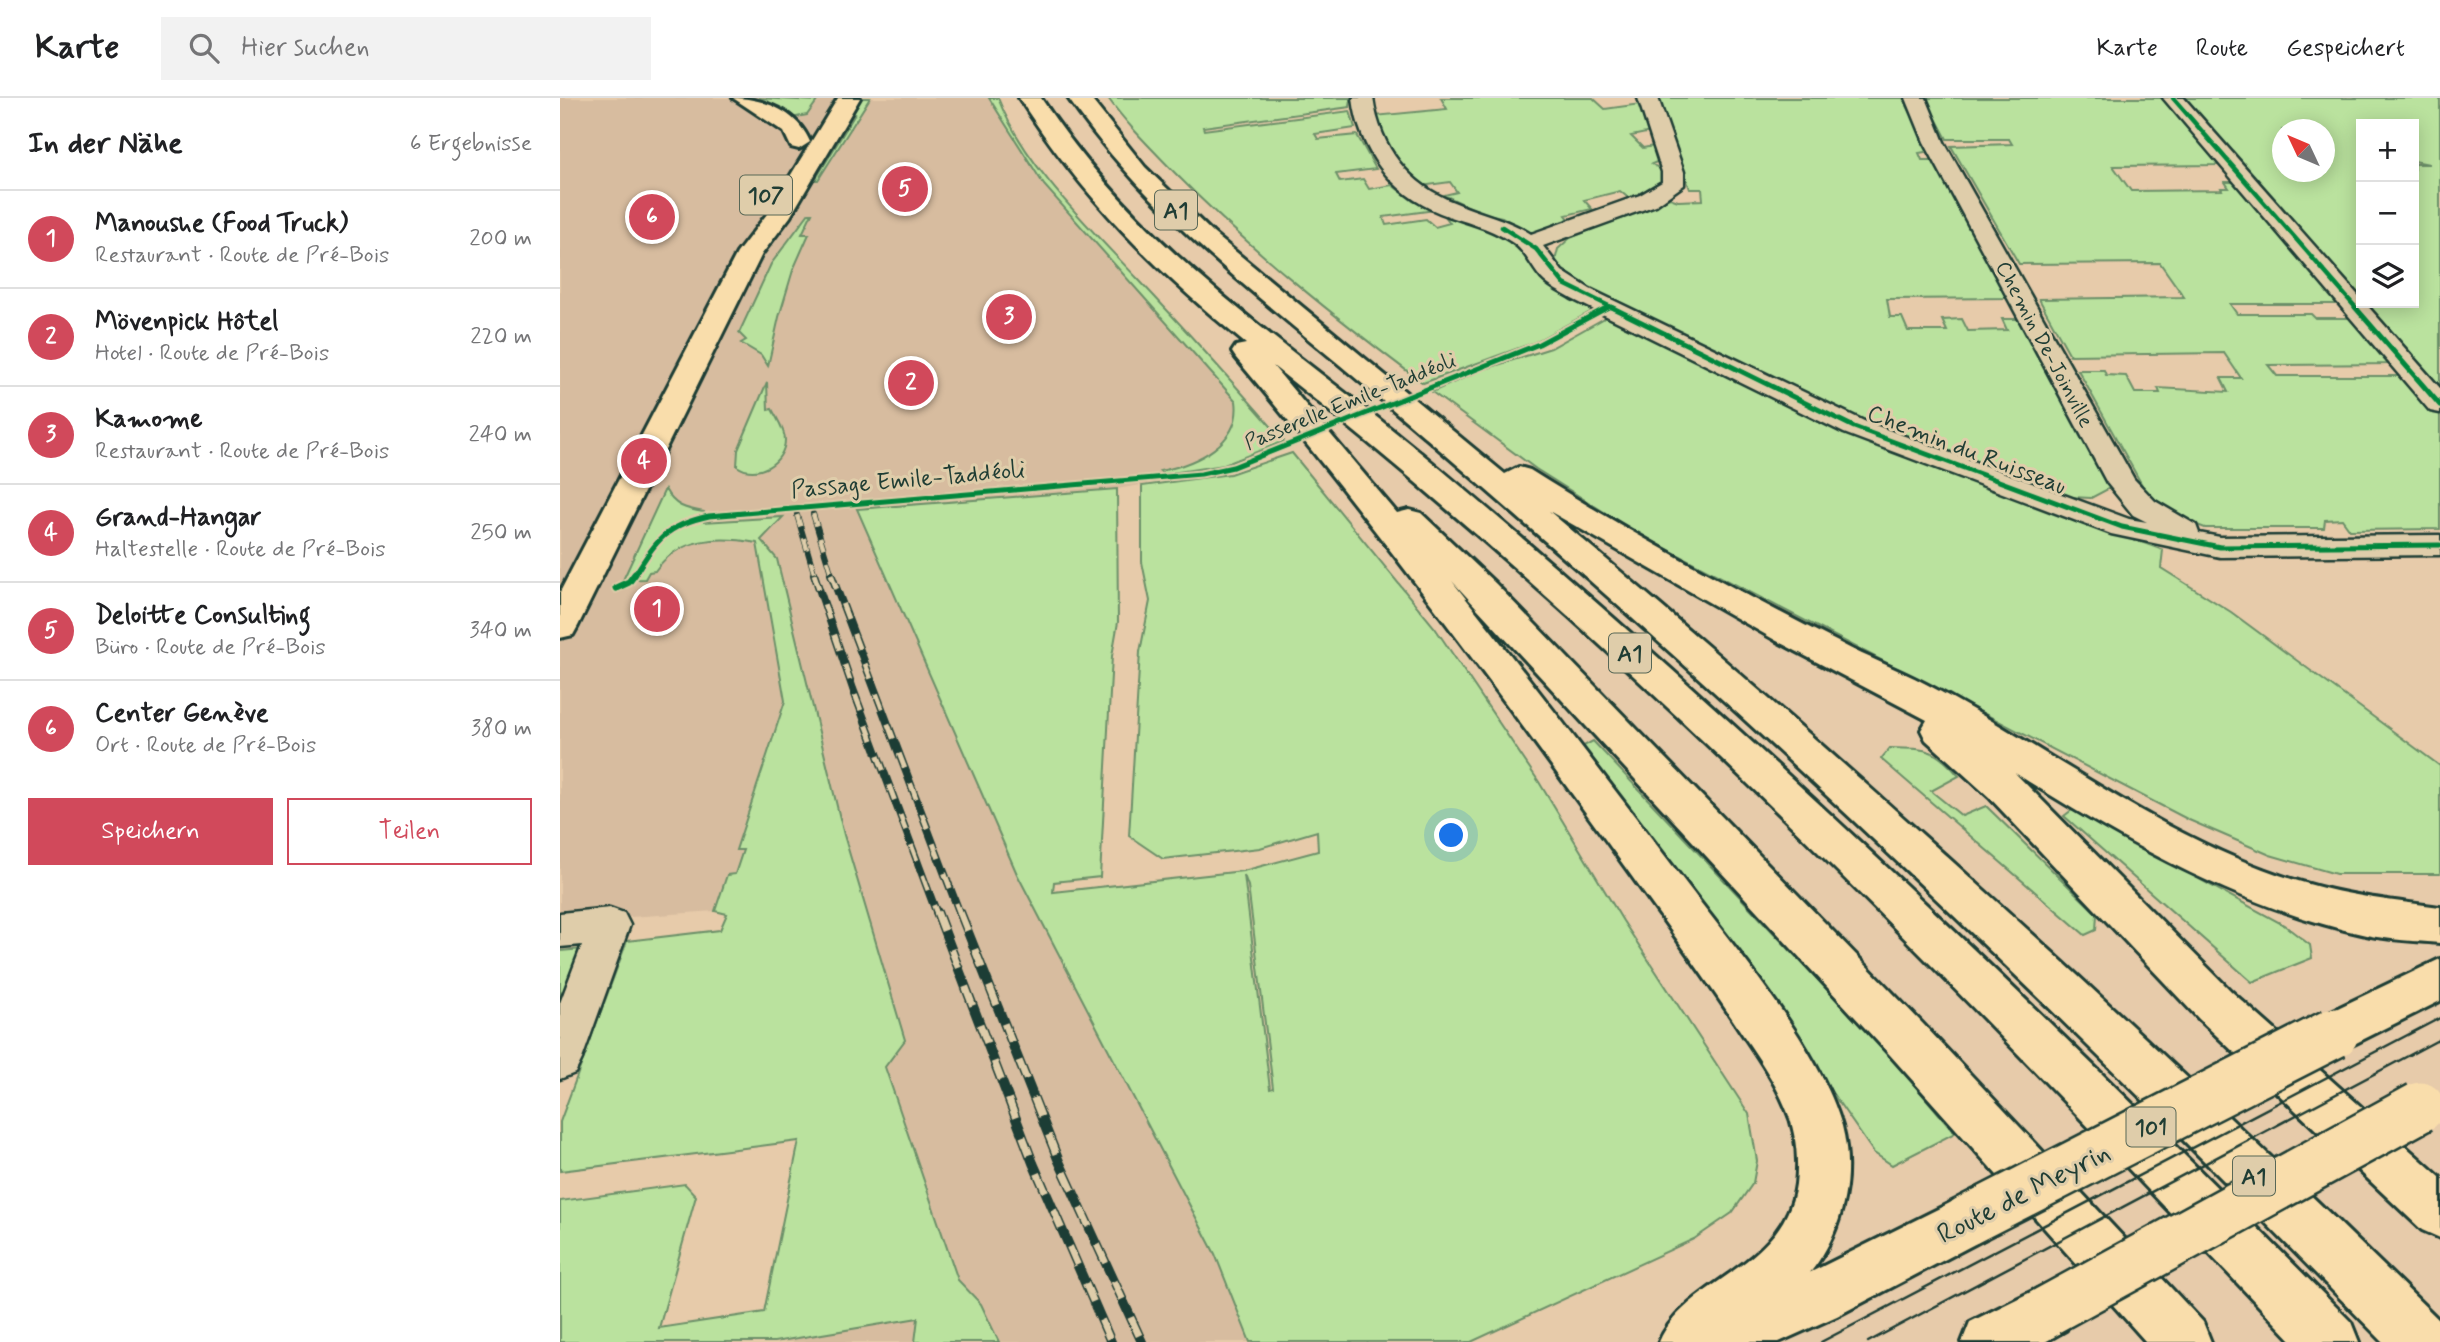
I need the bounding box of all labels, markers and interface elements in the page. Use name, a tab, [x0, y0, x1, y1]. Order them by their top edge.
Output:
search box	[161, 17, 651, 80]
text: Karte	[35, 26, 119, 70]
icon: search	[185, 29, 223, 67]
text: Hier suchen	[241, 31, 370, 65]
text: Karte	[2096, 33, 2158, 64]
text: Route	[2196, 33, 2248, 64]
text: Gespeichert	[2286, 33, 2405, 64]
north arrow	[2272, 119, 2335, 182]
map controls	[2356, 119, 2419, 308]
button: +	[2356, 119, 2419, 182]
text: In der Nähe	[28, 124, 183, 163]
text: 6 Ergebnisse	[410, 129, 532, 159]
pin: 5	[882, 163, 928, 215]
road number: 107	[740, 176, 792, 214]
button: −	[2356, 182, 2419, 245]
road number: A1	[1155, 190, 1197, 230]
pin: 6	[629, 191, 675, 243]
text: Manoushe (Food Truck)	[95, 207, 348, 241]
text: 1	[46, 224, 56, 254]
text: 200 m	[469, 224, 532, 254]
text: Restaurant · Route de Pré-Bois	[95, 241, 389, 271]
button: layers	[2356, 245, 2419, 308]
street label: Chemin De-Joinville	[1988, 256, 2100, 433]
pin: 3	[986, 291, 1032, 343]
text: Mövenpick Hôtel	[95, 305, 278, 339]
text: 2	[45, 322, 57, 352]
text: 220 m	[470, 322, 532, 352]
text: Hotel · Route de Pré-Bois	[95, 339, 329, 369]
street label: Passerelle Emile-Taddéoli	[1240, 347, 1460, 457]
pin: 2	[888, 357, 934, 409]
street label: Chemin du Ruisseau	[1863, 398, 2070, 503]
text: Kamome	[95, 403, 203, 437]
text: 3	[46, 420, 56, 450]
text: 240 m	[468, 420, 532, 450]
pin: 4	[621, 435, 667, 487]
text: Restaurant · Route de Pré-Bois	[95, 437, 389, 467]
street label: Passage Emile-Taddéoli	[790, 455, 1027, 506]
text: Grand-Hangar	[95, 501, 262, 535]
text: 4	[44, 518, 58, 548]
text: 250 m	[470, 518, 532, 548]
text: Haltestelle · Route de Pré-Bois	[95, 535, 386, 565]
pin: 1	[634, 583, 680, 635]
text: Deloitte Consulting	[95, 599, 311, 633]
text: 5	[44, 616, 58, 646]
text: 340 m	[469, 616, 532, 646]
text: Büro · Route de Pré-Bois	[95, 633, 326, 663]
road number: A1	[1609, 634, 1651, 673]
text: Center Genève	[95, 697, 268, 731]
text: 6	[45, 714, 57, 744]
text: 380 m	[471, 714, 532, 744]
text: Ort · Route de Pré-Bois	[95, 731, 316, 761]
button: Speichern	[28, 798, 273, 865]
button: Teilen	[287, 798, 532, 865]
your location	[1434, 818, 1468, 852]
road number: 101	[2126, 1108, 2176, 1146]
street label: Route de Meyrin	[1931, 1135, 2117, 1254]
road number: A1	[2233, 1156, 2275, 1196]

